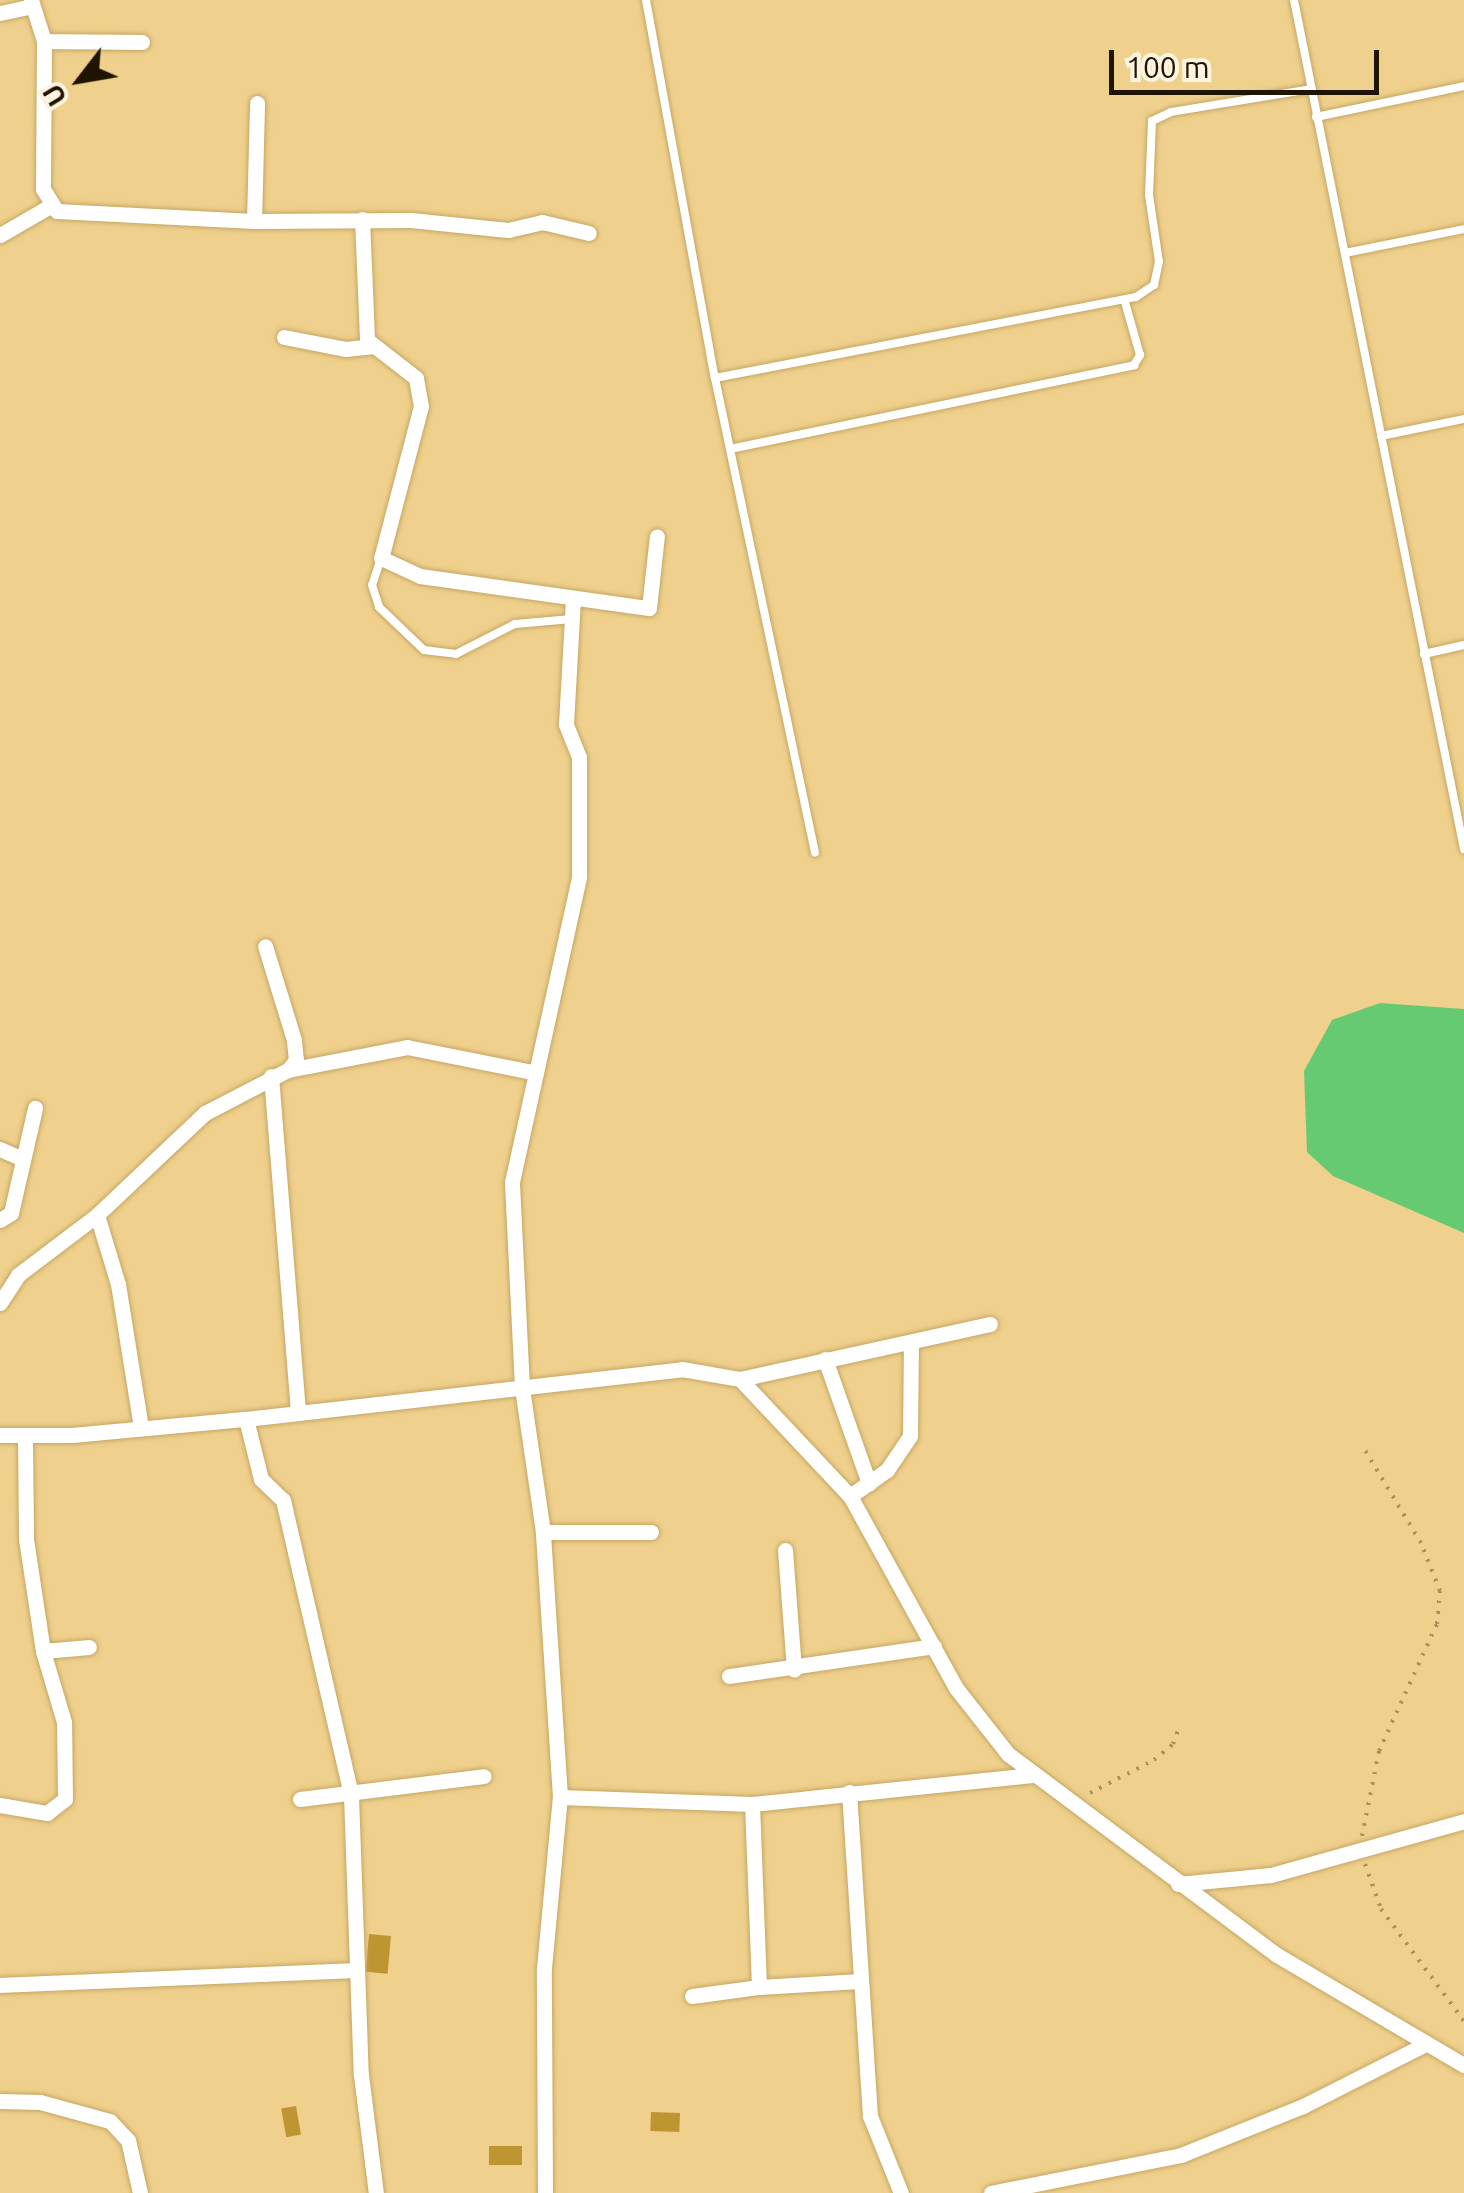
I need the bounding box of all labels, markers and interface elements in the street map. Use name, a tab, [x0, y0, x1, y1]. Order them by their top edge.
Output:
north arrow	[30, 30, 130, 130]
scale bar	[1114, 30, 1384, 92]
text: 100 m	[1126, 50, 1210, 84]
text: U	[36, 79, 72, 112]

